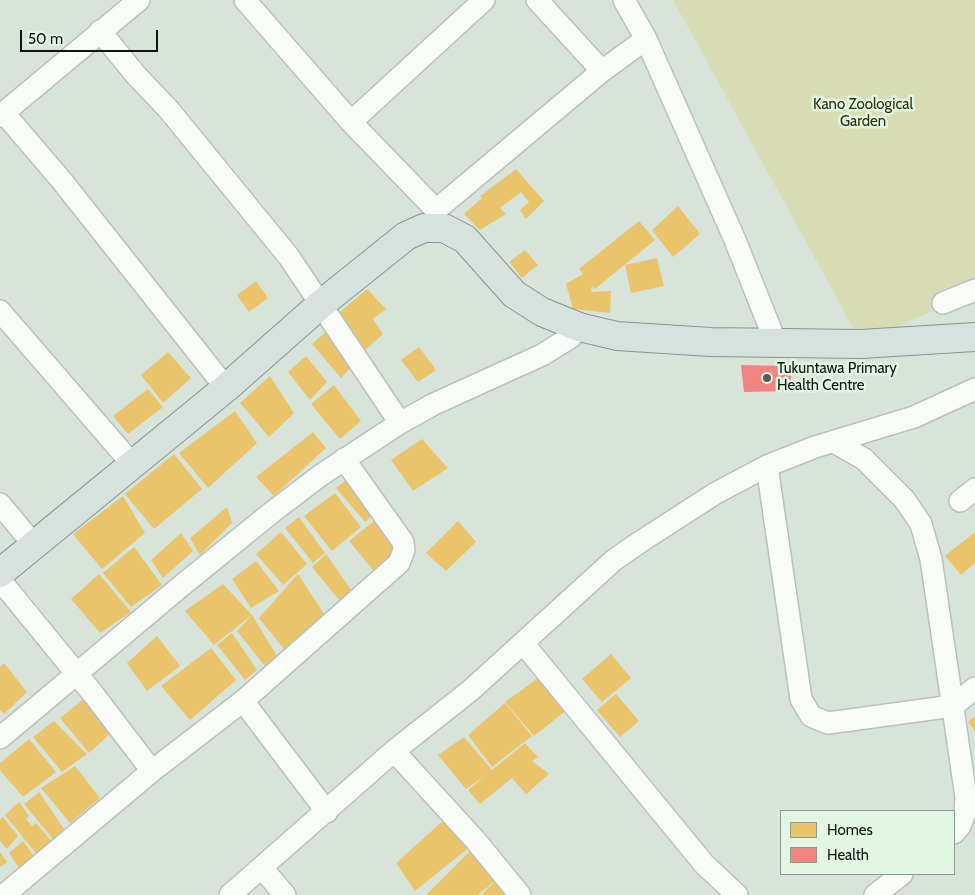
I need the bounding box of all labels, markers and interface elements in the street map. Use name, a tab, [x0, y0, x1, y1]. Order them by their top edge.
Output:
scale bar	[22, 20, 160, 52]
text: 50 m	[28, 30, 63, 48]
park label: Kano Zoological Garden	[813, 96, 913, 131]
place label: Tukuntawa Primary Health Centre	[777, 360, 897, 395]
marker: Tukuntawa Primary Health Centre	[761, 372, 773, 384]
legend	[780, 810, 955, 875]
text: Homes	[827, 821, 873, 839]
text: Health	[827, 846, 869, 864]

